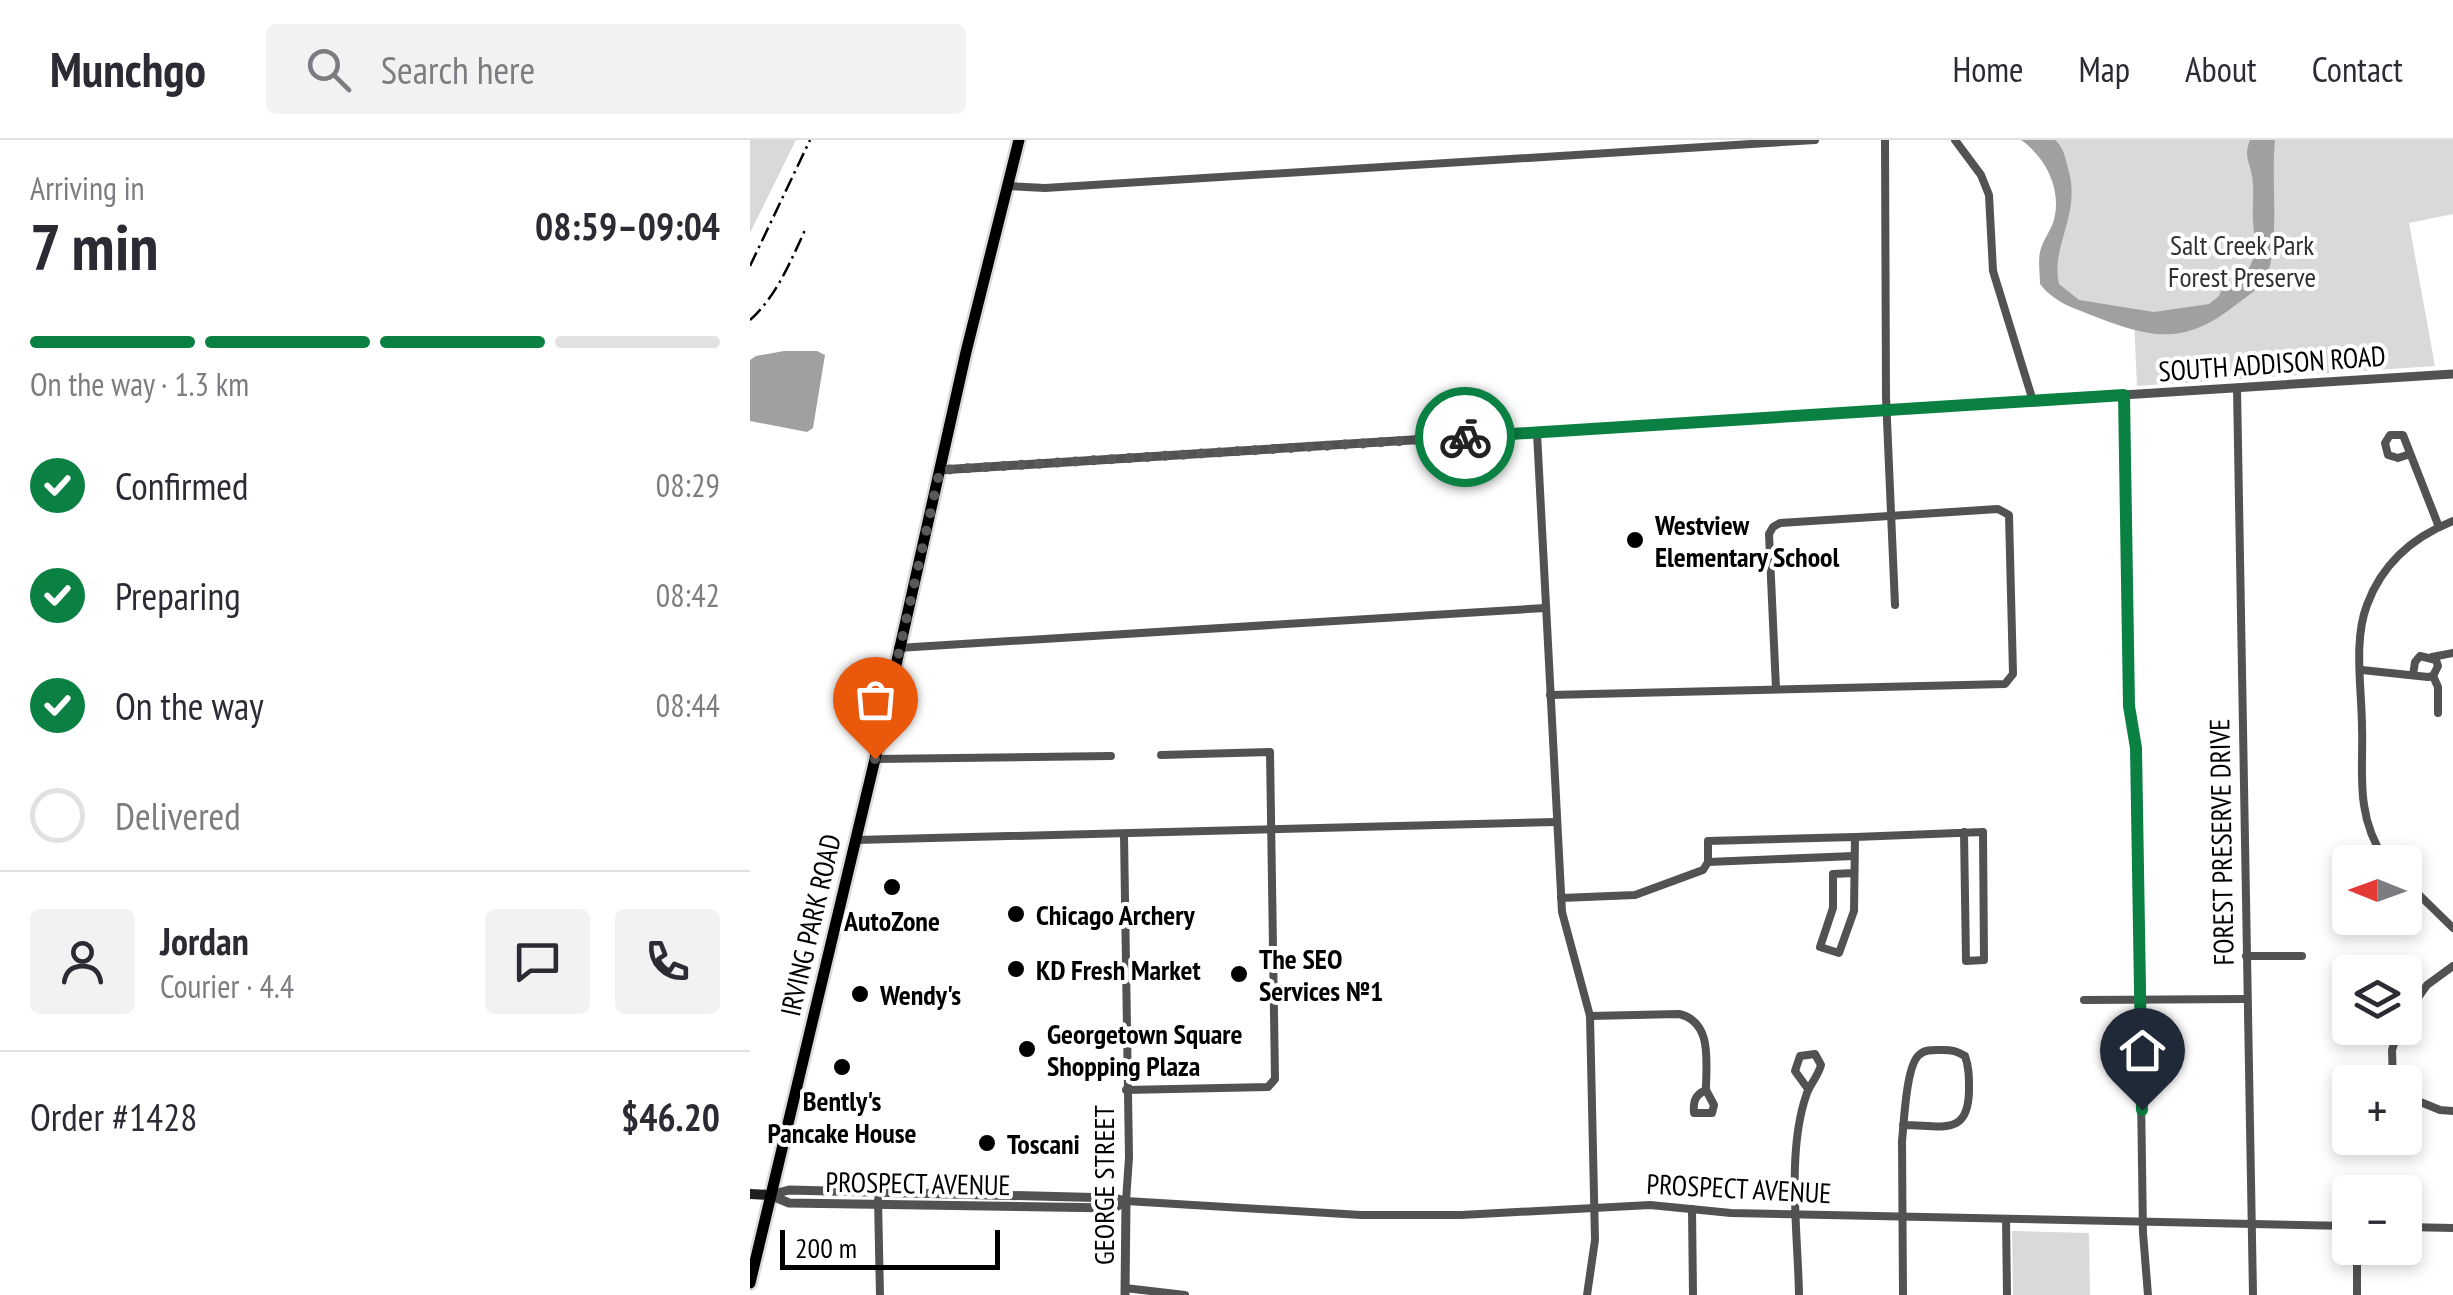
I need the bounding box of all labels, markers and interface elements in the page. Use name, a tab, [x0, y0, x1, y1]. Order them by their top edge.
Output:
search box	[266, 24, 966, 114]
text: Munchgo	[50, 38, 206, 100]
icon: search	[301, 42, 356, 97]
text: Search here	[381, 45, 535, 94]
text: Home	[1952, 46, 2024, 92]
text: Map	[2079, 46, 2130, 92]
text: About	[2185, 46, 2257, 92]
text: Contact	[2312, 46, 2403, 92]
text: Arriving in	[30, 167, 145, 209]
text: 08:59–09:04	[535, 201, 720, 250]
text: 7 min	[30, 204, 158, 288]
park label: Salt Creek Park Forest Preserve	[2168, 226, 2316, 295]
street label: SOUTH ADDISON ROAD	[2157, 337, 2387, 389]
text: On the way · 1.3 km	[30, 363, 249, 405]
courier	[1415, 387, 1515, 487]
icon: bike	[1438, 410, 1493, 465]
icon: check	[30, 458, 85, 513]
text: Confirmed	[115, 461, 248, 510]
text: 08:29	[656, 464, 720, 506]
place label: Westview Elementary School	[1654, 506, 1840, 575]
marker: Westview Elementary School	[1624, 529, 1646, 551]
icon: check	[30, 568, 85, 623]
text: Preparing	[115, 571, 241, 620]
text: 08:42	[656, 574, 720, 616]
pin	[833, 657, 918, 760]
icon: bag	[848, 672, 903, 727]
icon: check	[30, 678, 85, 733]
text: On the way	[115, 681, 263, 730]
text: 08:44	[656, 684, 720, 726]
street label: FOREST PRESERVE DRIVE	[2200, 718, 2242, 966]
text: Delivered	[115, 791, 241, 840]
street label: IRVING PARK ROAD	[771, 831, 849, 1019]
north arrow	[2332, 845, 2422, 935]
map controls	[2332, 845, 2422, 1265]
marker: AutoZone	[881, 876, 903, 898]
place label: Chicago Archery	[1036, 896, 1195, 933]
place label: AutoZone	[843, 902, 940, 939]
marker: Chicago Archery	[1005, 903, 1027, 925]
button: person	[30, 909, 135, 1014]
button: chat	[485, 909, 590, 1014]
button: phone	[615, 909, 720, 1014]
text: Jordan	[160, 916, 249, 965]
place label: The SEO Services №1	[1259, 940, 1383, 1009]
place label: KD Fresh Market	[1036, 951, 1201, 988]
button: layers	[2332, 955, 2422, 1045]
marker: KD Fresh Market	[1005, 958, 1027, 980]
marker: The SEO Services №1	[1228, 963, 1250, 985]
text: Courier · 4.4	[160, 965, 294, 1007]
place label: Wendy's	[879, 976, 961, 1013]
marker: Wendy's	[849, 983, 871, 1005]
pin	[2100, 1008, 2185, 1111]
place label: Georgetown Square Shopping Plaza	[1047, 1015, 1242, 1084]
icon: home	[2115, 1023, 2170, 1078]
marker: Georgetown Square Shopping Plaza	[1016, 1038, 1038, 1060]
marker: Bently's Pancake House	[831, 1056, 853, 1078]
button: +	[2332, 1065, 2422, 1155]
place label: Bently's Pancake House	[768, 1082, 916, 1151]
text: Order #1428	[30, 1092, 197, 1141]
text: $46.20	[621, 1092, 720, 1141]
street label: GEORGE STREET	[1085, 1105, 1122, 1265]
place label: Toscani	[1007, 1125, 1080, 1162]
marker: Toscani	[976, 1132, 998, 1154]
street label: PROSPECT AVENUE	[825, 1163, 1011, 1203]
street label: PROSPECT AVENUE	[1646, 1165, 1832, 1211]
button: −	[2332, 1175, 2422, 1265]
scale bar	[780, 1225, 1000, 1270]
text: 200 m	[795, 1229, 857, 1266]

